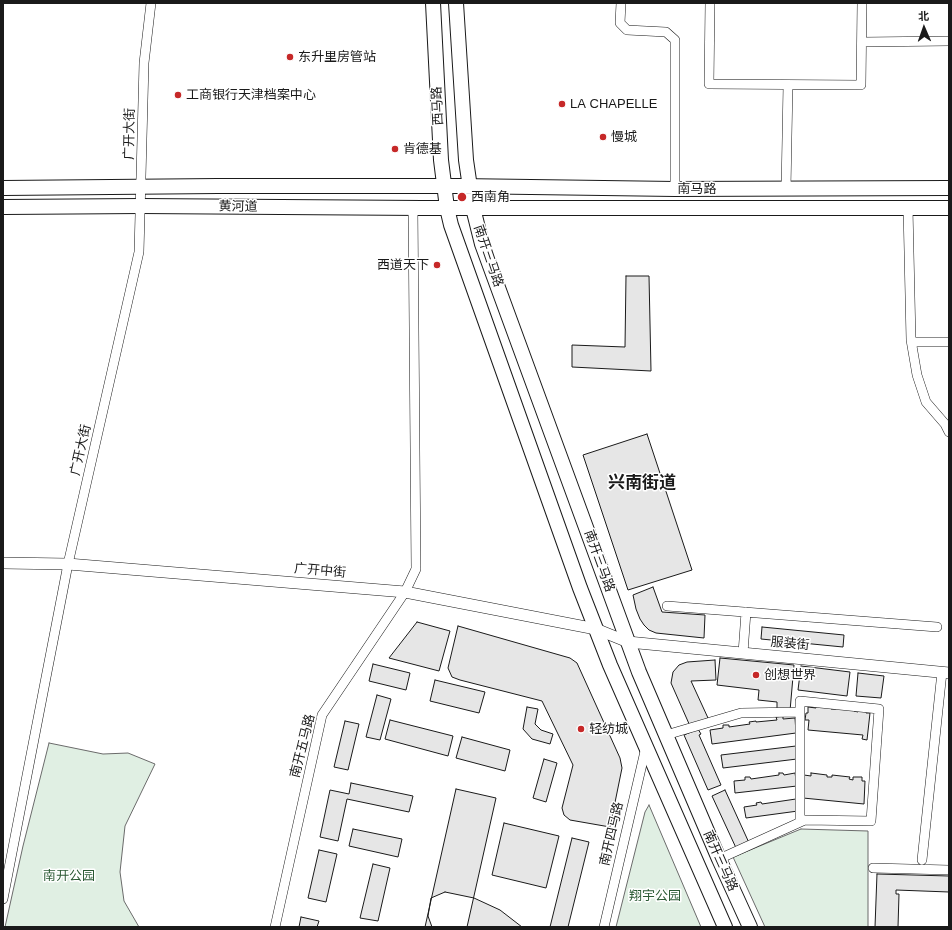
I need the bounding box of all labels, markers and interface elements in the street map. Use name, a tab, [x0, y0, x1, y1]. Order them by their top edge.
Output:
north arrow	[904, 8, 944, 48]
text: 北	[918, 10, 929, 22]
place label: 东升里房管站	[298, 49, 376, 65]
marker: 东升里房管站	[285, 52, 295, 62]
street label: 西马路	[429, 86, 447, 126]
place label: 工商银行天津档案中心	[186, 87, 316, 103]
marker: 工商银行天津档案中心	[173, 90, 183, 100]
place label: LA CHAPELLE	[570, 96, 657, 112]
marker: LA CHAPELLE	[557, 99, 567, 109]
street label: 广开大街	[122, 108, 138, 160]
place label: 慢城	[611, 129, 637, 145]
marker: 慢城	[598, 132, 608, 142]
place label: 肯德基	[403, 141, 442, 157]
marker: 肯德基	[390, 144, 400, 154]
street label: 南马路	[678, 181, 716, 197]
place label: 西南角	[471, 189, 510, 205]
marker: 西南角	[456, 191, 468, 203]
street label: 黄河道	[218, 199, 258, 215]
street label: 南开三马路	[470, 223, 506, 289]
place label: 西道天下	[377, 257, 429, 273]
marker: 西道天下	[432, 260, 442, 270]
street label: 广开大街	[68, 423, 94, 477]
district label: 兴南街道	[608, 473, 676, 493]
street label: 南开三马路	[581, 528, 617, 594]
street label: 广开中街	[293, 561, 347, 581]
street label: 服装街	[770, 635, 810, 653]
place label: 创想世界	[764, 667, 816, 683]
marker: 创想世界	[751, 670, 761, 680]
street label: 南开五马路	[288, 713, 318, 779]
place label: 轻纺城	[589, 721, 628, 737]
marker: 轻纺城	[576, 724, 586, 734]
street label: 南开四马路	[597, 801, 627, 867]
street label: 南开三马路	[700, 828, 740, 894]
park label: 南开公园	[43, 868, 95, 884]
park label: 翔宇公园	[629, 888, 681, 904]

